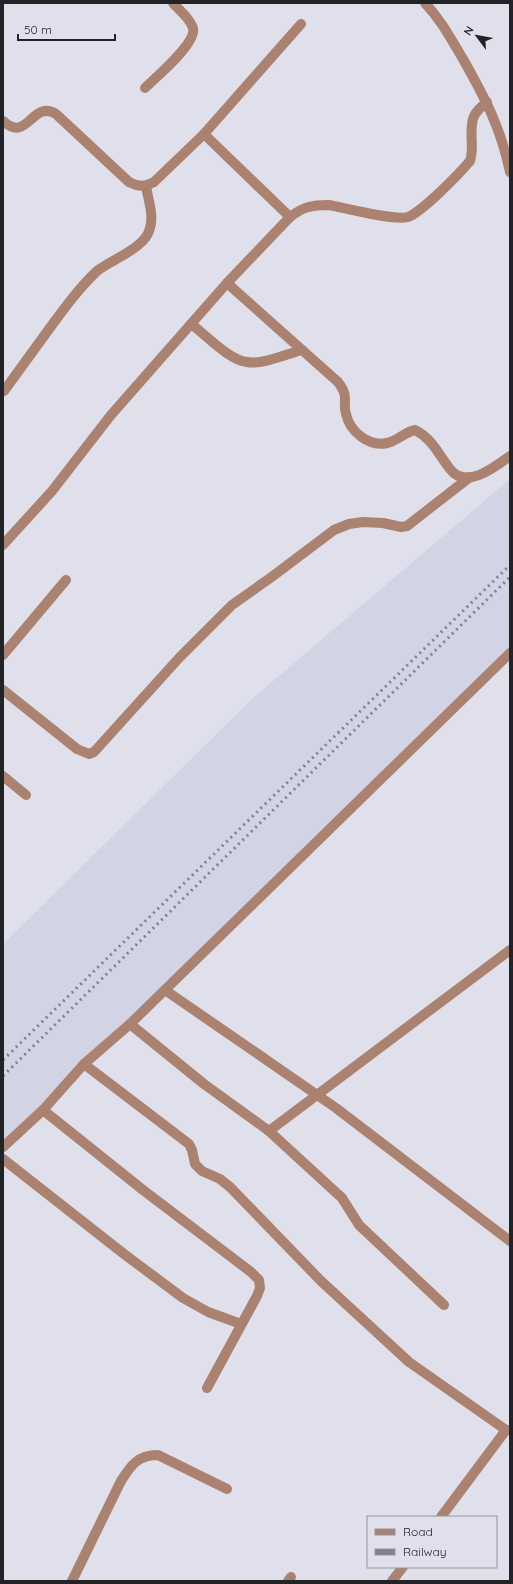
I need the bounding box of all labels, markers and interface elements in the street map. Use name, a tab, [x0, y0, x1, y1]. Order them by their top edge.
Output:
scale bar	[18, 16, 115, 42]
north arrow	[457, 16, 497, 56]
text: 50 m	[24, 22, 52, 37]
text: N	[460, 24, 477, 38]
legend	[367, 1516, 497, 1568]
text: Road	[403, 1524, 433, 1539]
text: Railway	[403, 1544, 447, 1559]

